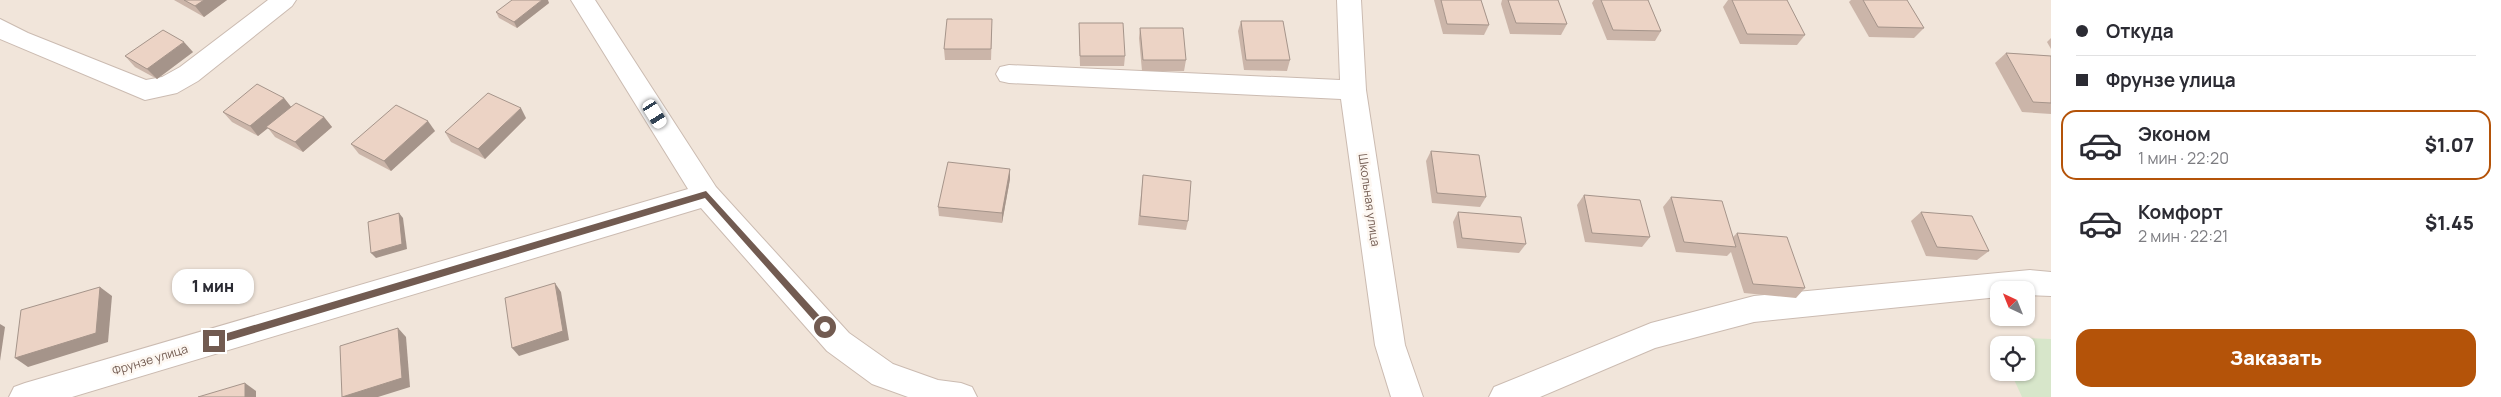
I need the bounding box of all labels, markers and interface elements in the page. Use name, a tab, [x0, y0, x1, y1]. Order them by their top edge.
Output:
text: Откуда	[2106, 18, 2174, 44]
text: Фрунзе улица	[2106, 67, 2236, 93]
car	[640, 97, 669, 131]
text: Эконом	[2138, 121, 2211, 147]
icon: car	[2078, 123, 2123, 168]
text: $1.07	[2425, 132, 2474, 158]
text: 1 мин · 22:20	[2138, 147, 2229, 169]
street label: Школьная улица	[1355, 152, 1384, 247]
text: Комфорт	[2138, 199, 2223, 225]
icon: car	[2078, 201, 2123, 246]
text: $1.45	[2425, 210, 2474, 236]
text: 2 мин · 22:21	[2138, 225, 2228, 247]
callout: 1 мин	[173, 268, 255, 304]
text: 1 мин	[192, 275, 234, 297]
north arrow	[1990, 281, 2035, 326]
map controls	[1990, 281, 2035, 381]
route start	[814, 316, 836, 338]
button: Заказать	[2076, 329, 2476, 387]
route end	[203, 330, 225, 352]
button: locate	[1990, 336, 2035, 381]
street label: Фрунзе улица	[110, 340, 190, 379]

